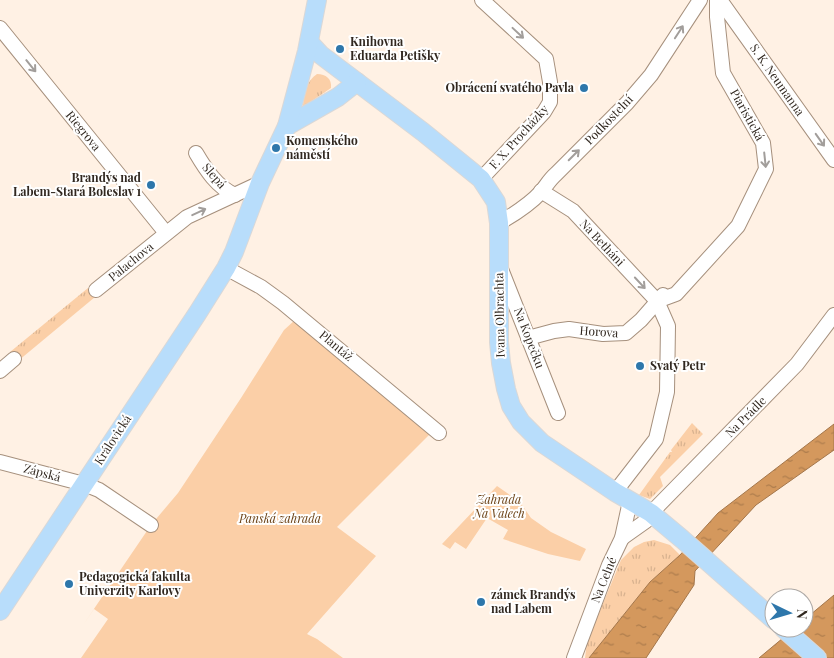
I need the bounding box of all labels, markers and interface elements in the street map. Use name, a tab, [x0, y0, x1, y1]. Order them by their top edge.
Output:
one-way arrow	[674, 26, 684, 40]
one-way arrow	[511, 27, 524, 39]
place label: Knihovna Eduarda Petišky	[350, 33, 441, 63]
street label: S. K. Neumanna	[747, 40, 809, 119]
marker: Knihovna Eduarda Petišky	[334, 43, 346, 55]
one-way arrow	[25, 59, 36, 72]
place label: Obrácení svatého Pavla	[446, 79, 575, 95]
marker: Obrácení svatého Pavla	[578, 82, 590, 94]
street label: Piaristická	[727, 86, 769, 143]
street label: Podkostelní	[581, 91, 636, 148]
street label: F. X. Procházky	[485, 101, 551, 172]
street label: Riegrova	[63, 107, 105, 154]
place label: Komenského náměstí	[286, 132, 358, 162]
one-way arrow	[815, 132, 825, 146]
marker: Komenského náměstí	[270, 142, 282, 154]
one-way arrow	[568, 149, 580, 162]
one-way arrow	[760, 152, 770, 168]
street label: Slepá	[199, 159, 230, 191]
place label: Brandýs nad Labem-Stará Boleslav 1	[13, 169, 141, 199]
marker: Brandýs nad Labem-Stará Boleslav 1	[145, 179, 157, 191]
one-way arrow	[191, 206, 206, 216]
street label: Na Betháni	[577, 215, 629, 270]
street label: Palachova	[105, 238, 156, 284]
street label: Ivana Olbrachta	[490, 272, 508, 358]
one-way arrow	[634, 277, 646, 290]
street label: Na Kopečku	[511, 305, 549, 370]
street label: Horova	[579, 322, 619, 340]
street label: Plantáž	[316, 326, 357, 364]
place label: Svatý Petr	[650, 357, 706, 373]
marker: Svatý Petr	[634, 360, 646, 372]
street label: Na Prádle	[721, 392, 769, 440]
street label: Královická	[90, 411, 134, 468]
street label: Zápská	[22, 459, 63, 485]
park label: Zahrada Na Valech	[472, 491, 525, 521]
park label: Panská zahrada	[238, 510, 321, 526]
street label: Na Celné	[587, 554, 619, 605]
place label: Pedagogická fakulta Univerzity Karlovy	[79, 568, 191, 598]
marker: Pedagogická fakulta Univerzity Karlovy	[63, 578, 75, 590]
place label: zámek Brandýs nad Labem	[491, 586, 576, 616]
north arrow	[764, 588, 814, 638]
marker: zámek Brandýs nad Labem	[475, 596, 487, 608]
text: N	[793, 608, 812, 620]

